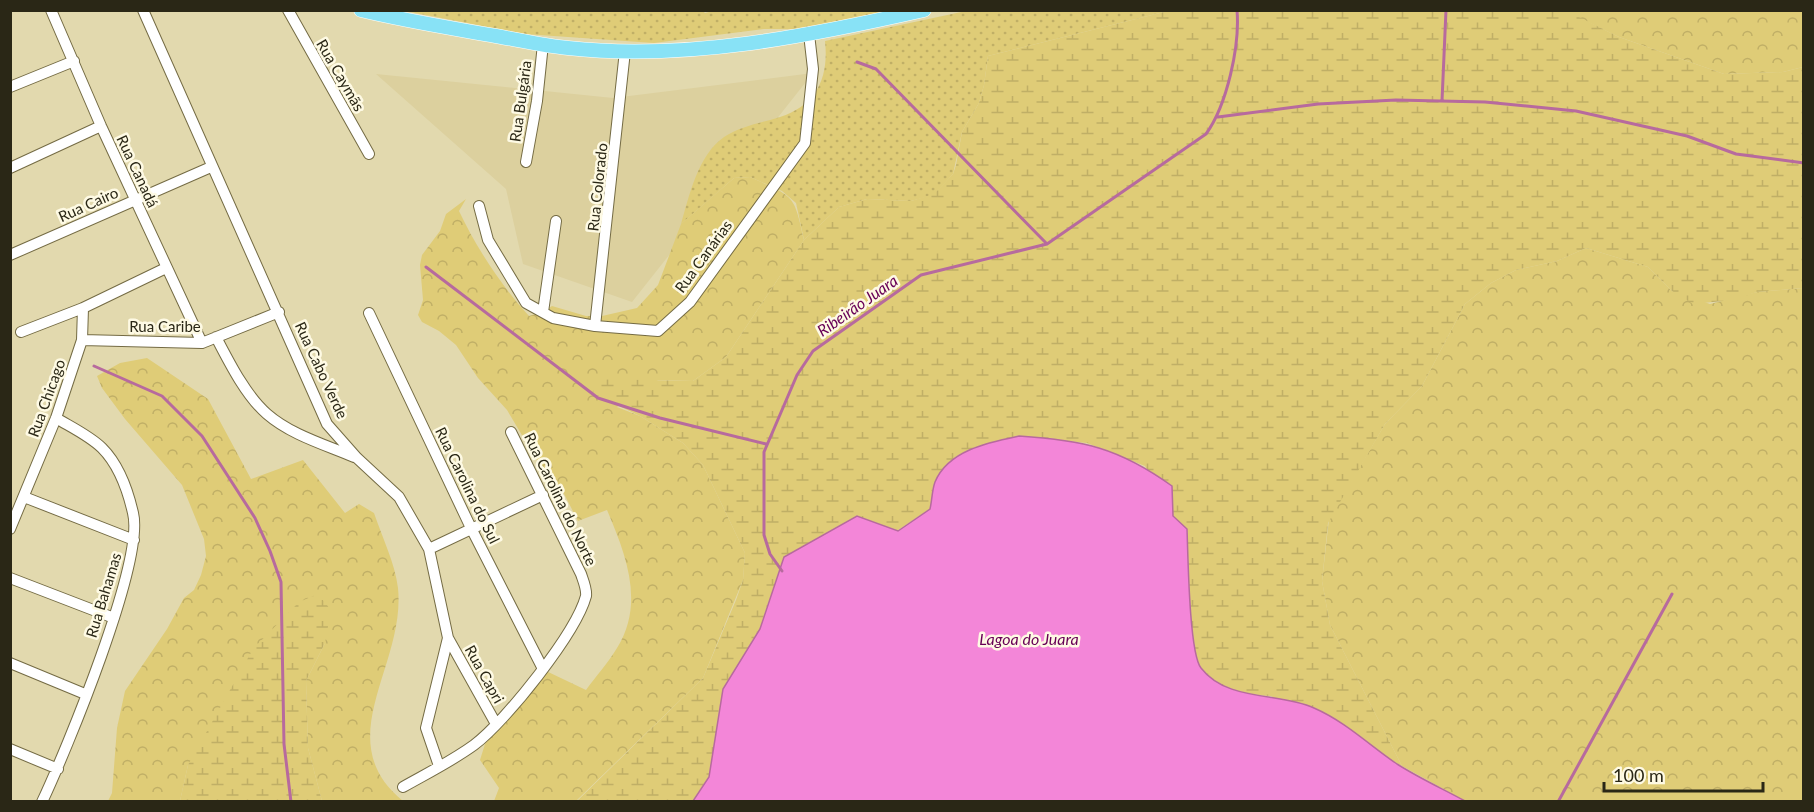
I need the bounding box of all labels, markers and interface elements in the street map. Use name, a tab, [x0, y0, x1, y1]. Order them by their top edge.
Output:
street label: Rua Caymãs	[313, 36, 369, 114]
street label: Rua Bulgária	[505, 59, 535, 143]
street label: Rua Canadá	[113, 132, 163, 210]
street label: Rua Colorado	[583, 142, 611, 232]
street label: Rua Cairo	[55, 183, 121, 225]
street label: Rua Canárias	[671, 216, 735, 296]
water label: Ribeirão Juara	[813, 270, 901, 340]
street label: Rua Caribe	[129, 317, 201, 335]
street label: Rua Cabo Verde	[292, 319, 352, 421]
street label: Rua Chicago	[24, 357, 68, 439]
street label: Rua Carolina do Sul	[432, 424, 504, 546]
street label: Rua Carolina do Norte	[521, 429, 601, 569]
street label: Rua Bahamas	[82, 550, 124, 640]
water label: Lagoa do Juara	[979, 629, 1079, 648]
street label: Rua Capri	[462, 642, 508, 706]
scale bar	[1604, 755, 1763, 793]
text: 100 m	[1613, 764, 1664, 786]

